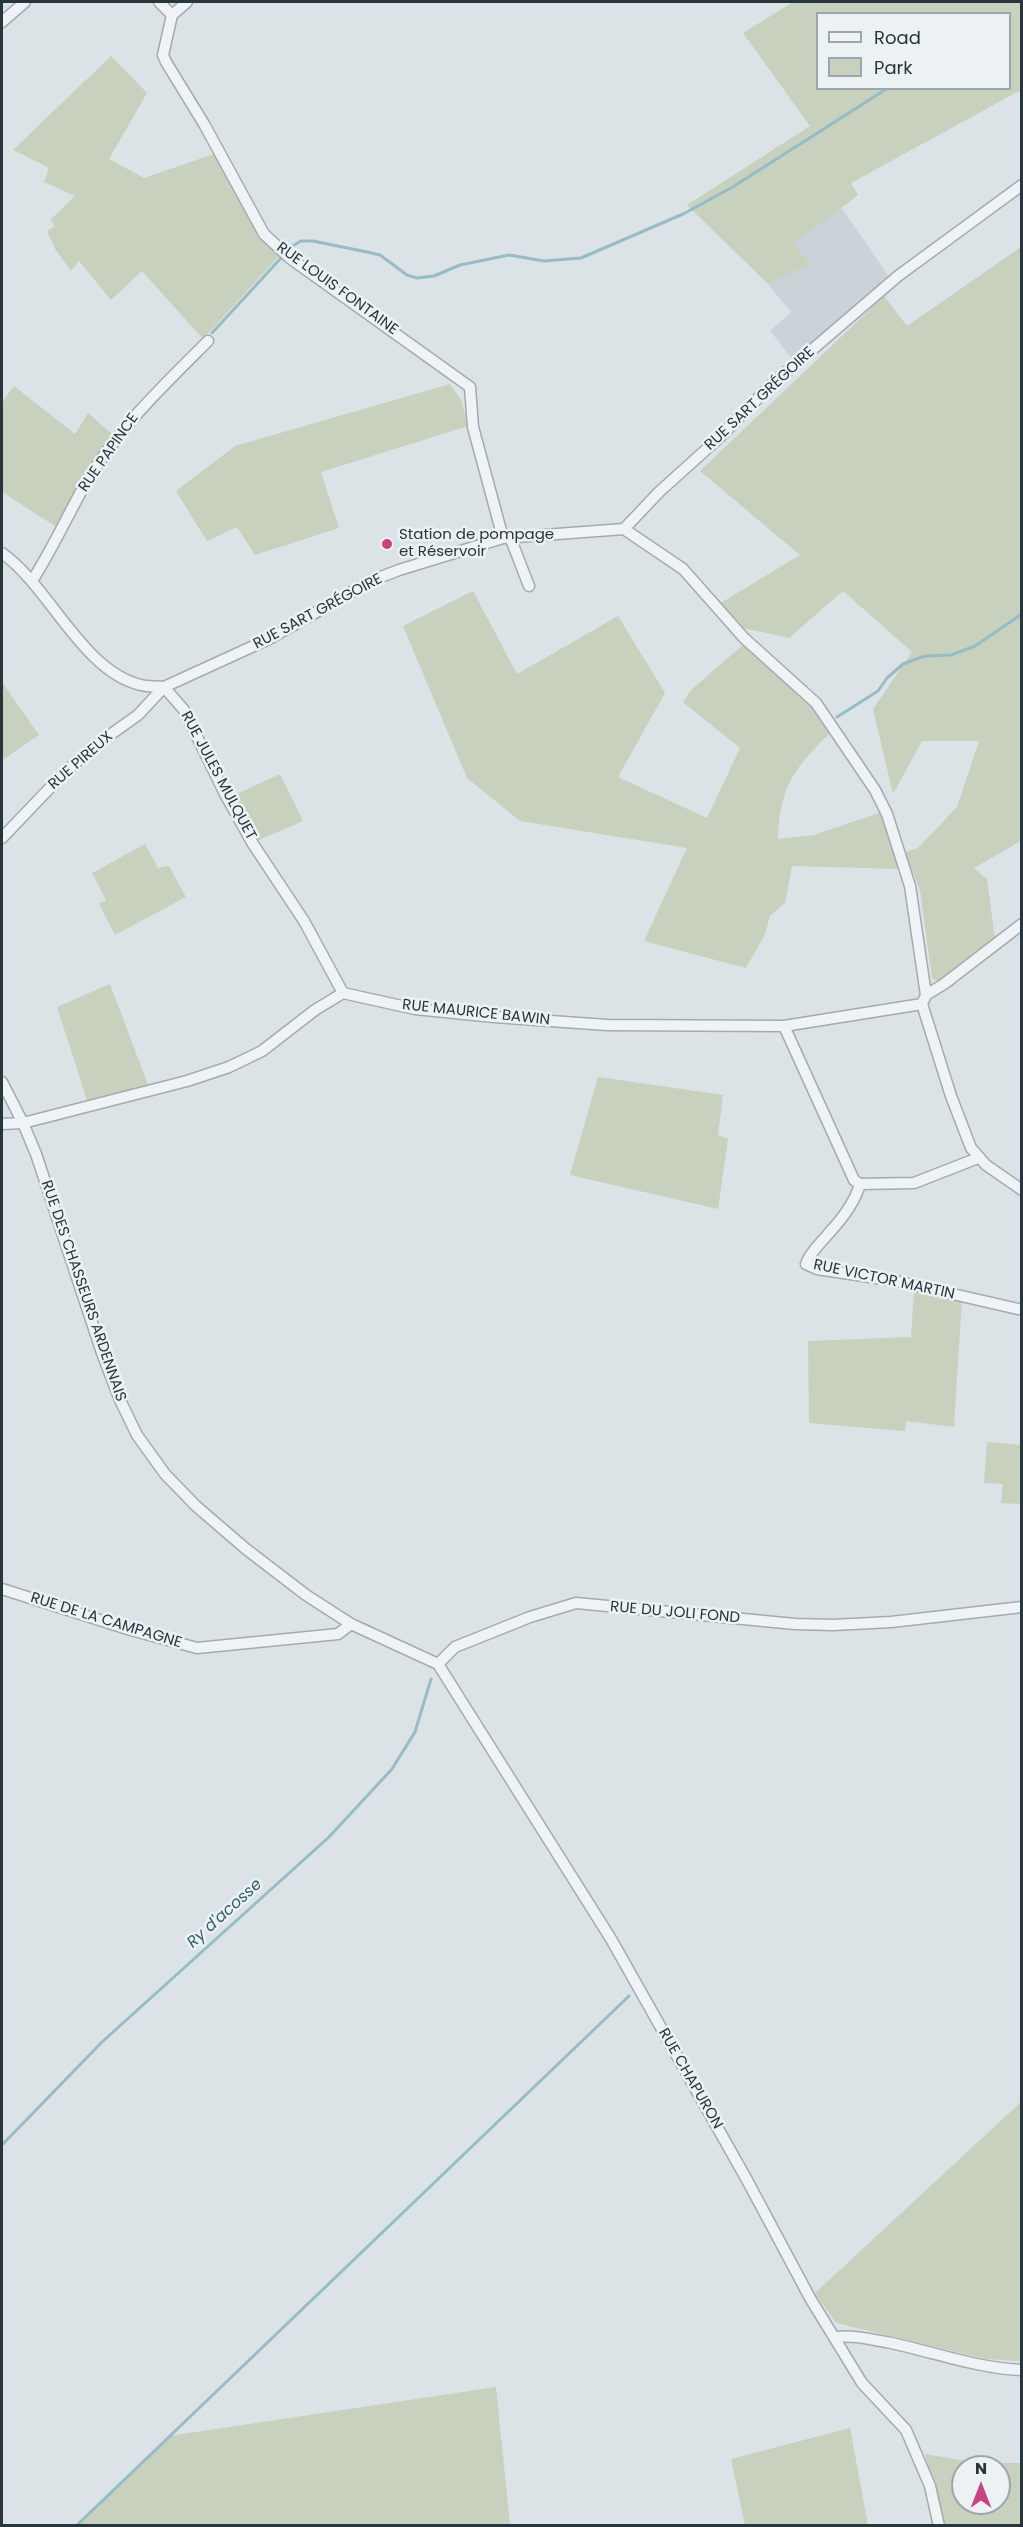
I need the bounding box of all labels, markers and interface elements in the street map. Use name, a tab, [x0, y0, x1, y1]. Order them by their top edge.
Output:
legend	[816, 12, 1011, 90]
text: Road	[874, 25, 921, 50]
text: Park	[874, 55, 913, 80]
street label: RUE LOUIS FONTAINE	[273, 239, 401, 339]
street label: RUE SART GRÉGOIRE	[701, 343, 819, 455]
street label: RUE PAPINCE	[75, 410, 143, 496]
place label: Station de pompage et Réservoir	[399, 526, 554, 561]
marker: Station de pompage et Réservoir	[380, 537, 394, 551]
street label: RUE SART GRÉGOIRE	[250, 570, 386, 654]
street label: RUE JULES MULQUET	[176, 709, 260, 843]
street label: RUE PIREUX	[45, 728, 117, 794]
street label: RUE MAURICE BAWIN	[401, 996, 551, 1030]
street label: RUE DES CHASSEURS ARDENNAIS	[37, 1178, 129, 1404]
street label: RUE VICTOR MARTIN	[812, 1256, 956, 1304]
street label: RUE DE LA CAMPAGNE	[28, 1589, 184, 1653]
street label: RUE DU JOLI FOND	[609, 1598, 741, 1628]
water label: Ry d'acosse	[184, 1875, 266, 1953]
street label: RUE CHAPURON	[654, 2025, 726, 2133]
north arrow	[951, 2455, 1011, 2515]
text: N	[975, 2457, 987, 2480]

